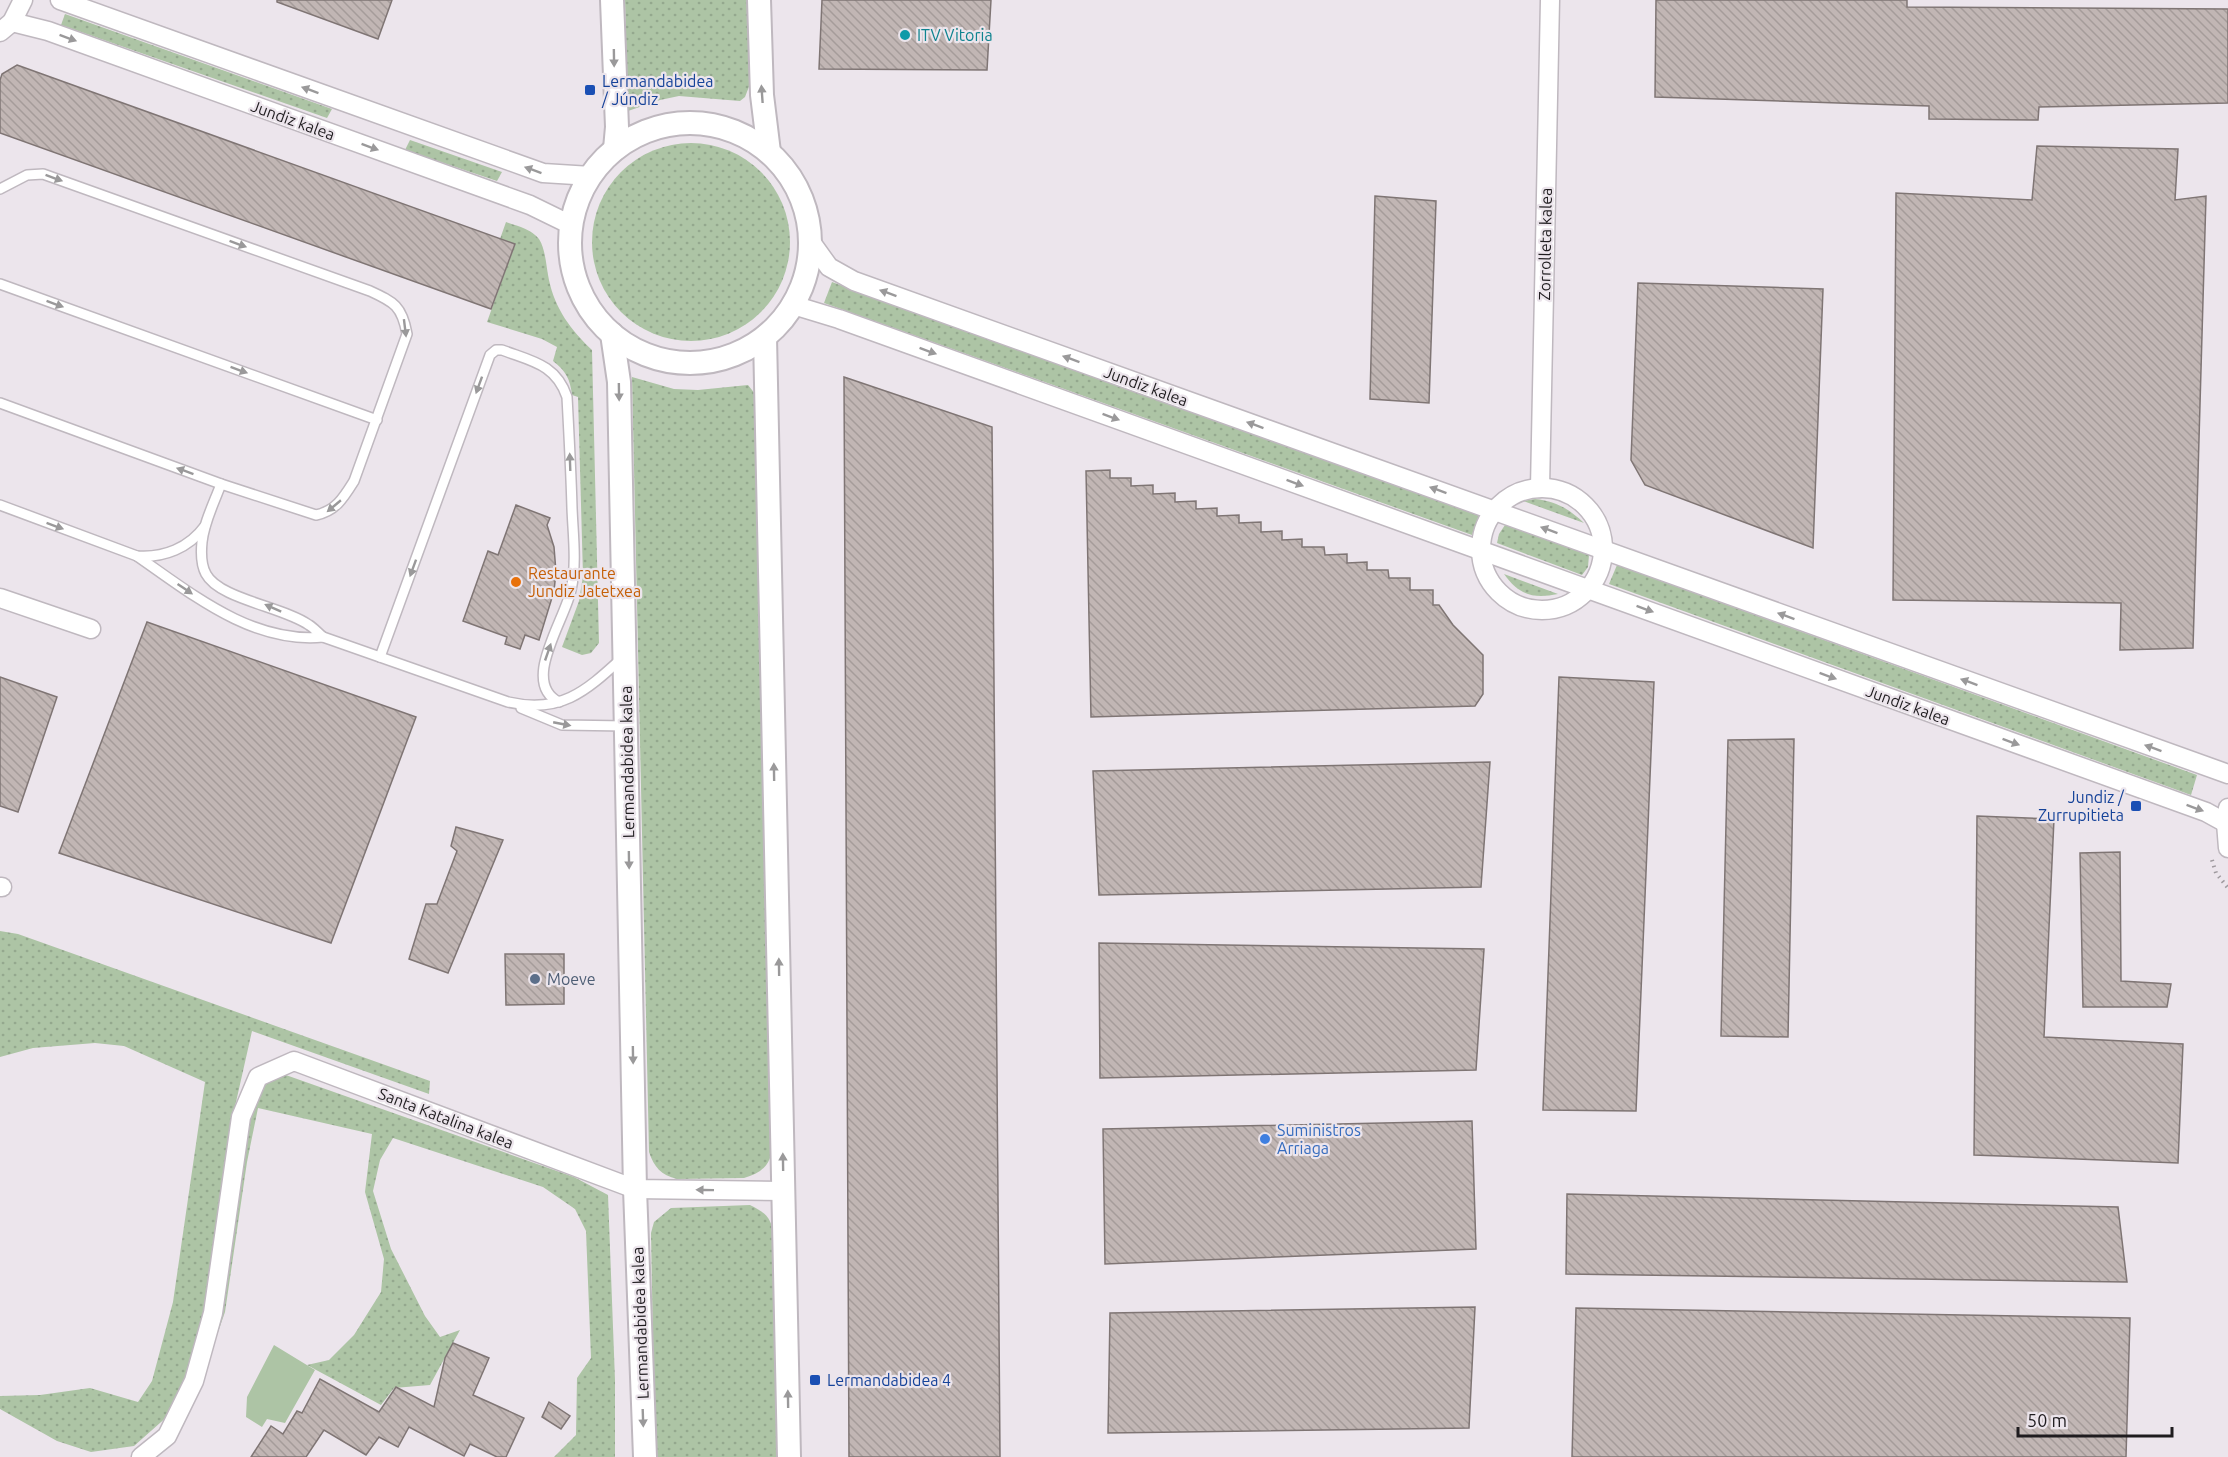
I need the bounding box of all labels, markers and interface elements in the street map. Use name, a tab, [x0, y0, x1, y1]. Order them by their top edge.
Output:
place label: ITV Vitoria	[917, 26, 993, 44]
marker: ITV Vitoria	[898, 28, 912, 42]
one-way arrow	[59, 34, 77, 44]
one-way arrow	[609, 49, 619, 68]
place label: Lermandabidea / Júndiz	[601, 72, 713, 108]
marker: Lermandabidea / Júndiz	[583, 83, 597, 97]
one-way arrow	[301, 84, 319, 94]
one-way arrow	[757, 84, 767, 103]
street label: Jundiz kalea	[249, 97, 337, 143]
one-way arrow	[361, 143, 379, 153]
one-way arrow	[524, 164, 542, 174]
one-way arrow	[46, 174, 64, 184]
street label: Zorrolleta kalea	[1535, 188, 1555, 300]
one-way arrow	[229, 239, 247, 249]
one-way arrow	[879, 287, 897, 297]
one-way arrow	[46, 300, 64, 310]
one-way arrow	[400, 319, 409, 338]
one-way arrow	[919, 347, 937, 357]
one-way arrow	[1062, 353, 1080, 363]
street label: Jundiz kalea	[1102, 363, 1190, 409]
one-way arrow	[230, 366, 248, 376]
one-way arrow	[474, 376, 484, 394]
one-way arrow	[615, 383, 624, 402]
one-way arrow	[1103, 413, 1121, 423]
one-way arrow	[1246, 419, 1264, 429]
one-way arrow	[566, 452, 575, 471]
one-way arrow	[176, 466, 194, 476]
one-way arrow	[1286, 479, 1304, 489]
one-way arrow	[1429, 485, 1447, 495]
one-way arrow	[327, 499, 342, 512]
one-way arrow	[46, 521, 64, 531]
one-way arrow	[1540, 525, 1558, 535]
one-way arrow	[407, 559, 417, 577]
place label: Restaurante Jundiz Jatetxea	[528, 564, 641, 600]
marker: Restaurante Jundiz Jatetxea	[509, 575, 523, 589]
one-way arrow	[177, 583, 193, 595]
one-way arrow	[264, 604, 281, 613]
one-way arrow	[1636, 605, 1654, 615]
one-way arrow	[1777, 611, 1795, 620]
one-way arrow	[544, 643, 554, 661]
one-way arrow	[1819, 671, 1837, 681]
one-way arrow	[1960, 677, 1978, 687]
street label: Jundiz kalea	[1864, 682, 1952, 728]
street label: Lermandabidea kalea	[617, 686, 637, 838]
one-way arrow	[553, 720, 572, 729]
one-way arrow	[2003, 737, 2021, 747]
one-way arrow	[2144, 743, 2162, 753]
one-way arrow	[769, 762, 779, 781]
place label: Jundiz / Zurrupitieta	[2038, 788, 2125, 824]
marker: Jundiz / Zurrupitieta	[2129, 799, 2143, 813]
one-way arrow	[2186, 804, 2204, 814]
one-way arrow	[624, 851, 634, 870]
one-way arrow	[774, 957, 783, 976]
place label: Moeve	[547, 970, 596, 988]
marker: Moeve	[528, 972, 542, 986]
one-way arrow	[628, 1046, 637, 1065]
street label: Santa Katalina kalea	[376, 1084, 516, 1152]
place label: Suministros Arriaga	[1277, 1121, 1361, 1157]
marker: Suministros Arriaga	[1258, 1132, 1272, 1146]
one-way arrow	[779, 1152, 788, 1171]
one-way arrow	[695, 1186, 714, 1195]
street label: Lermandabidea kalea	[628, 1246, 652, 1400]
place label: Lermandabidea 4	[827, 1371, 951, 1389]
marker: Lermandabidea 4	[808, 1373, 822, 1387]
one-way arrow	[783, 1389, 792, 1408]
scale bar	[2018, 1400, 2172, 1438]
one-way arrow	[639, 1409, 648, 1428]
text: 50 m	[2027, 1410, 2067, 1430]

